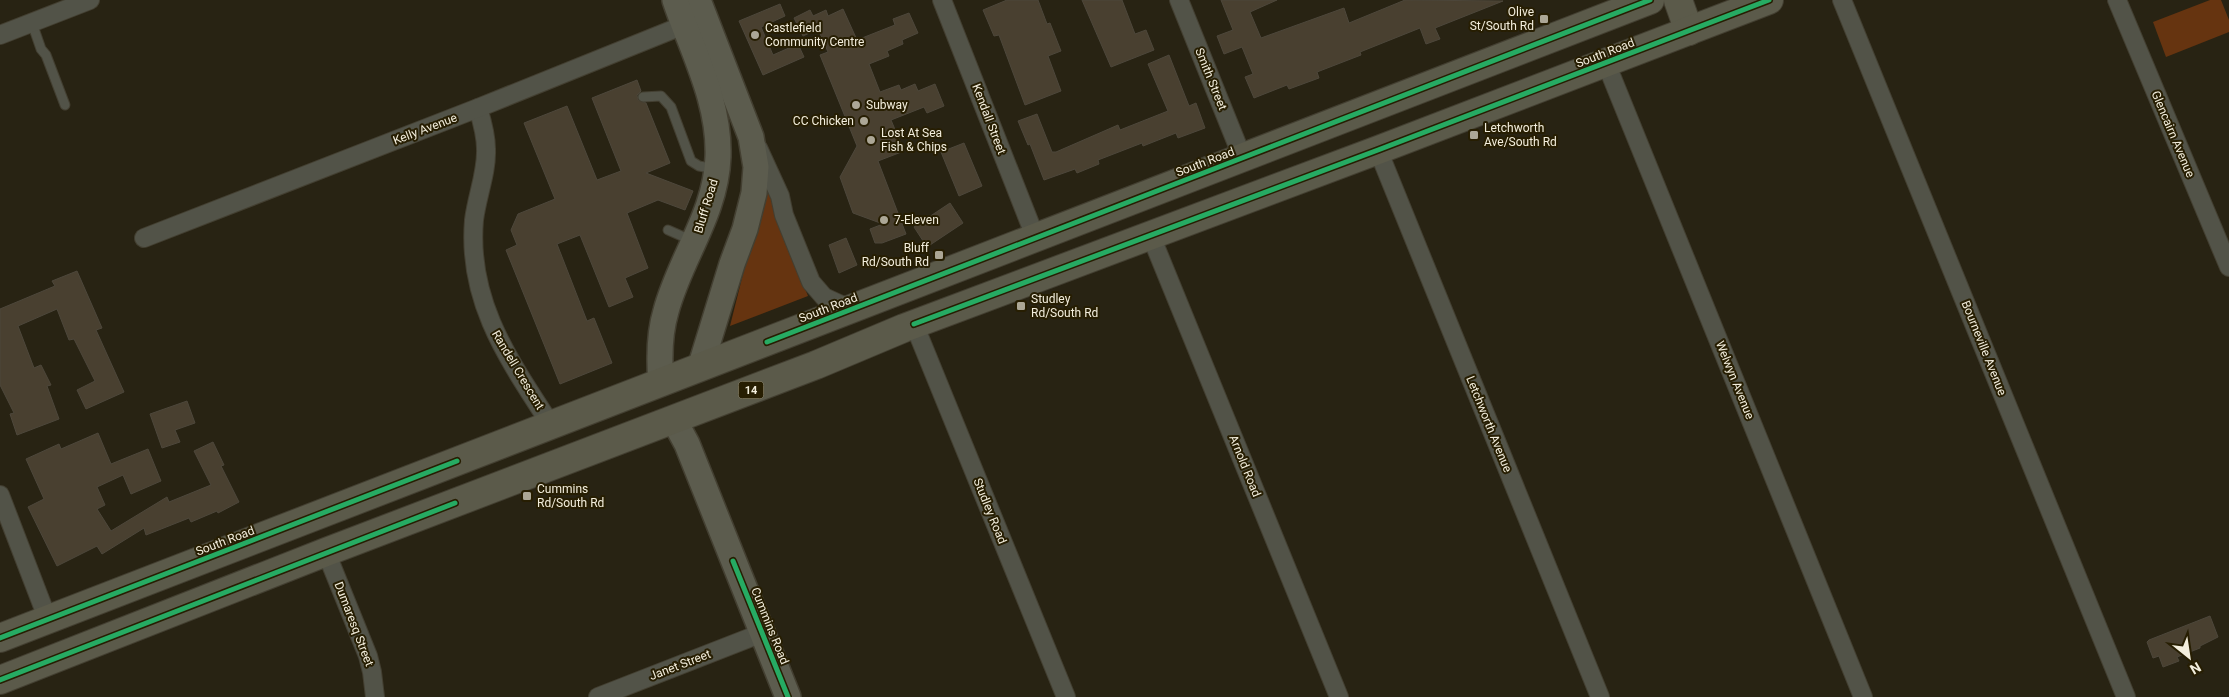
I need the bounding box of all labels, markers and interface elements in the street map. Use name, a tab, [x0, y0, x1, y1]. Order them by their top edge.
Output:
place label: Olive St/South Rd	[1470, 5, 1534, 33]
marker: Olive St/South Rd	[1538, 13, 1550, 25]
place label: Castlefield Community Centre	[765, 21, 865, 49]
marker: Castlefield Community Centre	[749, 29, 761, 41]
street label: South Road	[1574, 35, 1636, 71]
street label: Smith Street	[1192, 46, 1230, 112]
street label: Kendall Street	[969, 82, 1009, 156]
street label: Glencairn Avenue	[2148, 89, 2198, 179]
place label: Subway	[866, 98, 908, 112]
marker: Subway	[850, 99, 862, 111]
street label: Kelly Avenue	[391, 110, 459, 148]
place label: CC Chicken	[793, 114, 854, 128]
marker: CC Chicken	[858, 115, 870, 127]
place label: Letchworth Ave/South Rd	[1484, 121, 1557, 149]
place label: Lost At Sea Fish & Chips	[881, 126, 947, 154]
marker: Letchworth Ave/South Rd	[1468, 129, 1480, 141]
marker: Lost At Sea Fish & Chips	[865, 134, 877, 146]
street label: South Road	[1174, 144, 1236, 180]
street label: Bluff Road	[691, 177, 721, 235]
place label: 7-Eleven	[894, 213, 939, 227]
marker: 7-Eleven	[878, 214, 890, 226]
place label: Bluff Rd/South Rd	[862, 241, 930, 269]
marker: Bluff Rd/South Rd	[933, 249, 945, 261]
street label: South Road	[797, 290, 859, 326]
place label: Studley Rd/South Rd	[1031, 292, 1098, 320]
street label: Bourneville Avenue	[1959, 299, 2009, 397]
marker: Studley Rd/South Rd	[1015, 300, 1027, 312]
street label: Randell Crescent	[489, 328, 547, 412]
street label: Welwyn Avenue	[1713, 339, 1757, 421]
street label: Letchworth Avenue	[1463, 374, 1515, 474]
road number: 14	[738, 382, 764, 398]
street label: Arnold Road	[1226, 433, 1264, 499]
street label: Studley Road	[970, 476, 1010, 546]
place label: Cummins Rd/South Rd	[537, 482, 604, 510]
marker: Cummins Rd/South Rd	[521, 490, 533, 502]
street label: South Road	[194, 523, 256, 559]
street label: Dumaresq Street	[331, 580, 377, 668]
street label: Cummins Road	[748, 585, 792, 667]
north arrow	[2164, 632, 2214, 682]
street label: Janet Street	[647, 647, 713, 683]
text: N	[2187, 659, 2204, 678]

